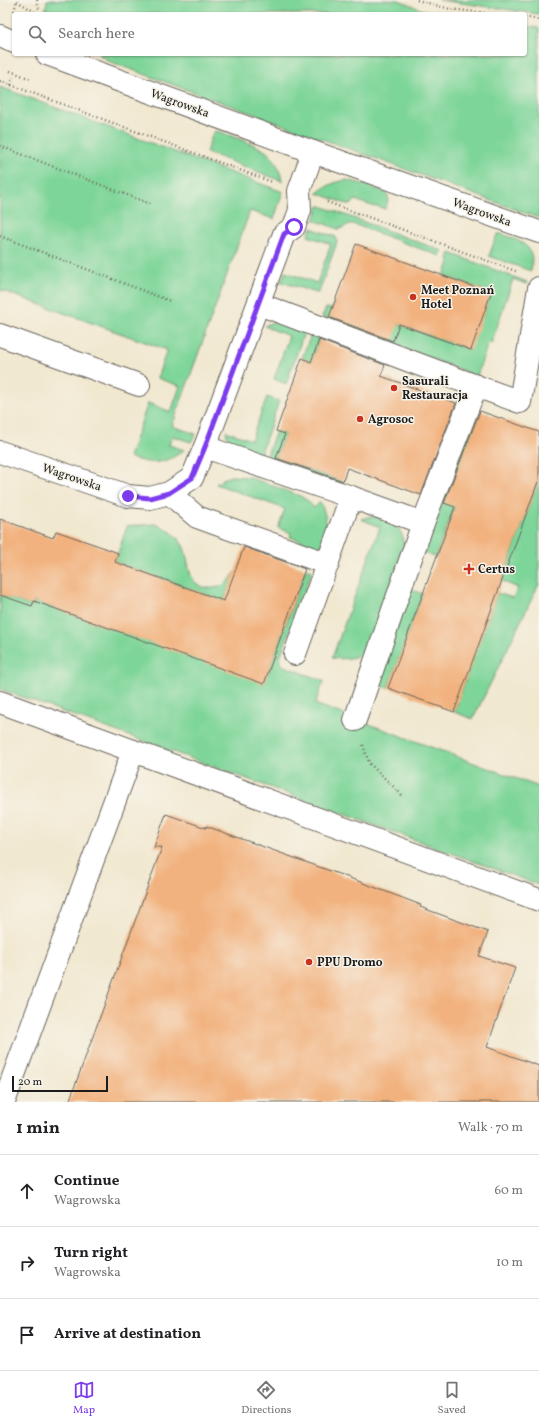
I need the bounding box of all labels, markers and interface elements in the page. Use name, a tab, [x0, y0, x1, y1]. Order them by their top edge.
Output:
search box	[12, 12, 527, 56]
icon: search	[26, 23, 48, 45]
text: Search here	[58, 24, 135, 45]
street label: Wagrowska	[148, 86, 211, 122]
street label: Wagrowska	[450, 195, 513, 231]
route start	[285, 218, 303, 236]
place label: Meet Poznań Hotel	[421, 283, 494, 313]
marker: Meet Poznań Hotel	[408, 292, 418, 302]
place label: Sasurali Restauracja	[402, 374, 469, 404]
marker: Sasurali Restauracja	[389, 383, 399, 393]
place label: Agrosoc	[368, 412, 414, 428]
marker: Agrosoc	[355, 414, 365, 424]
street label: Wagrowska	[40, 460, 103, 496]
route end	[119, 487, 137, 505]
place label: Certus	[478, 562, 515, 578]
marker: Certus	[463, 563, 475, 575]
place label: PPU Dromo	[317, 955, 383, 971]
marker: PPU Dromo	[304, 957, 314, 967]
scale bar	[12, 1074, 108, 1093]
text: 20 m	[18, 1075, 42, 1090]
text: 1 min	[16, 1117, 60, 1140]
text: Walk · 70 m	[458, 1119, 523, 1137]
text: Continue	[54, 1171, 119, 1192]
icon: ahead	[16, 1180, 38, 1202]
text: 60 m	[495, 1182, 523, 1200]
text: Wagrowska	[54, 1192, 121, 1210]
text: Turn right	[54, 1243, 128, 1264]
icon: right	[16, 1252, 38, 1274]
text: 10 m	[496, 1254, 523, 1272]
text: Wagrowska	[54, 1264, 121, 1282]
icon: arrive	[16, 1324, 38, 1346]
text: Arrive at destination	[54, 1324, 201, 1345]
tab: Map	[73, 1379, 95, 1418]
tab: Directions	[241, 1379, 292, 1418]
tab: Saved	[438, 1379, 466, 1418]

